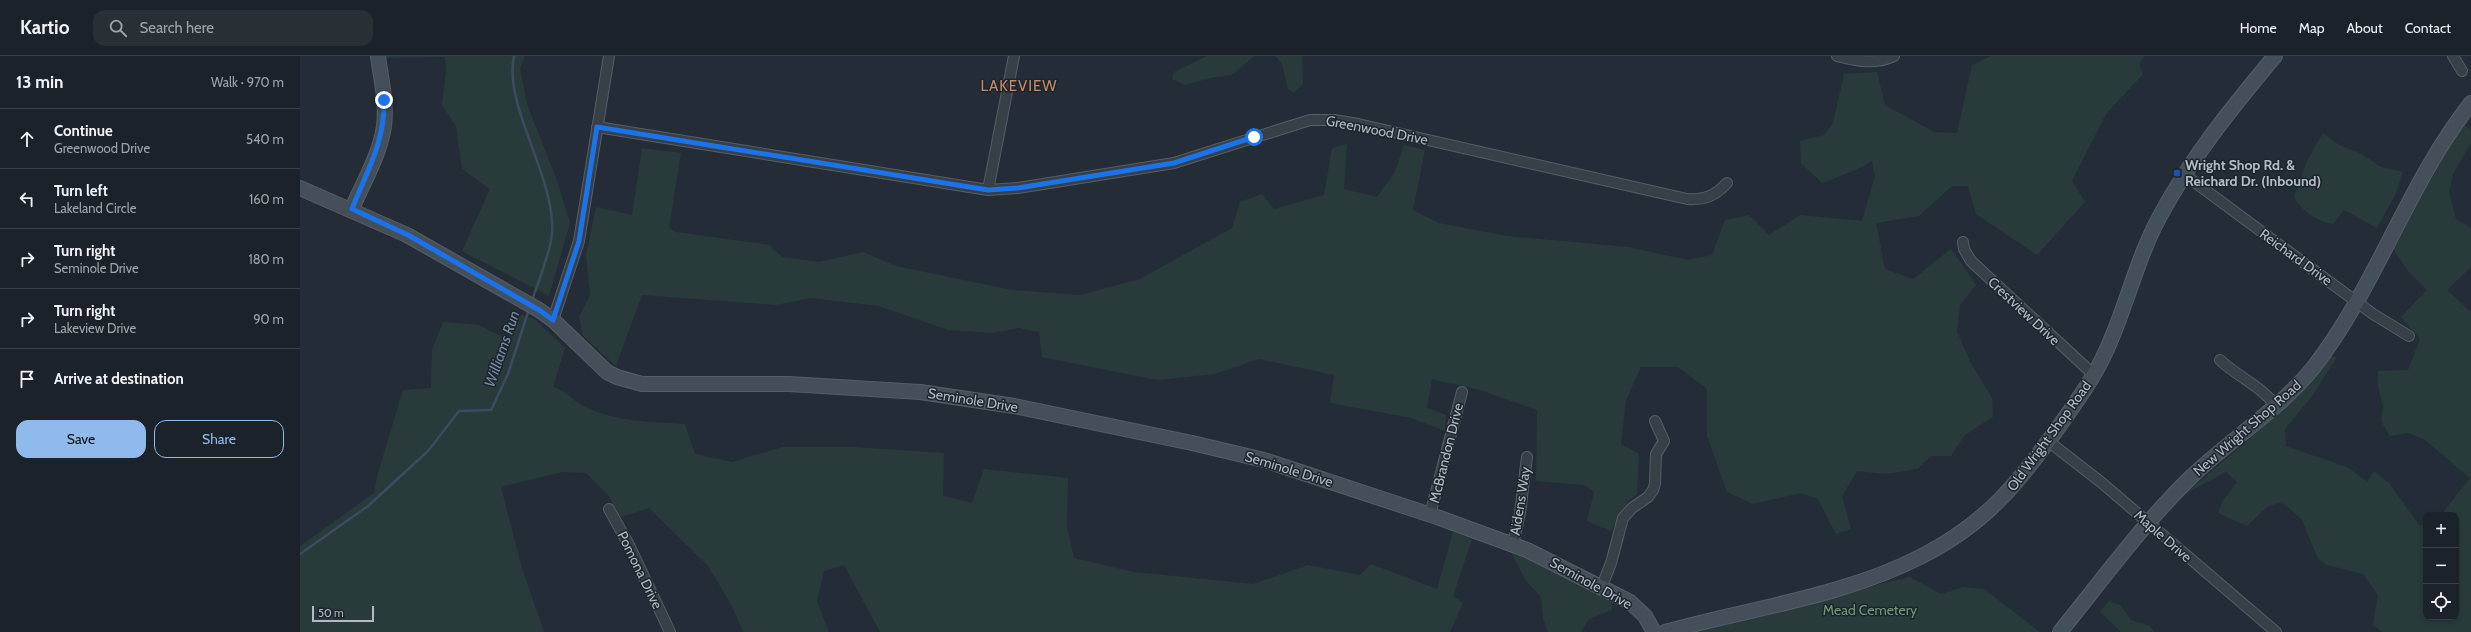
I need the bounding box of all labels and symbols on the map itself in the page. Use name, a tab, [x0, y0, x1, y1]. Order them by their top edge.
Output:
district label: LAKEVIEW	[980, 77, 1058, 95]
route end	[375, 91, 393, 109]
street label: Greenwood Drive	[1325, 111, 1429, 149]
route start	[1245, 128, 1263, 146]
place label: Wright Shop Rd. & Reichard Dr. (Inbound)	[2185, 156, 2321, 190]
marker: Wright Shop Rd. & Reichard Dr. (Inbound)	[2172, 168, 2182, 178]
street label: Reichard Drive	[2256, 225, 2336, 289]
street label: Crestview Drive	[1984, 273, 2064, 349]
water label: Williams Run	[481, 308, 523, 390]
street label: New Wright Shop Road	[2189, 376, 2305, 480]
street label: Old Wright Shop Road	[2003, 377, 2095, 495]
street label: Seminole Drive	[927, 384, 1019, 416]
street label: McBrandon Drive	[1425, 401, 1467, 505]
street label: Seminole Drive	[1243, 447, 1335, 491]
street label: Aidens Way	[1506, 465, 1534, 537]
street label: Maple Drive	[2130, 506, 2196, 566]
street label: Pomona Drive	[613, 528, 667, 612]
street label: Seminole Drive	[1547, 553, 1635, 613]
park label: Mead Cemetery	[1823, 601, 1917, 619]
scale bar	[312, 604, 374, 623]

